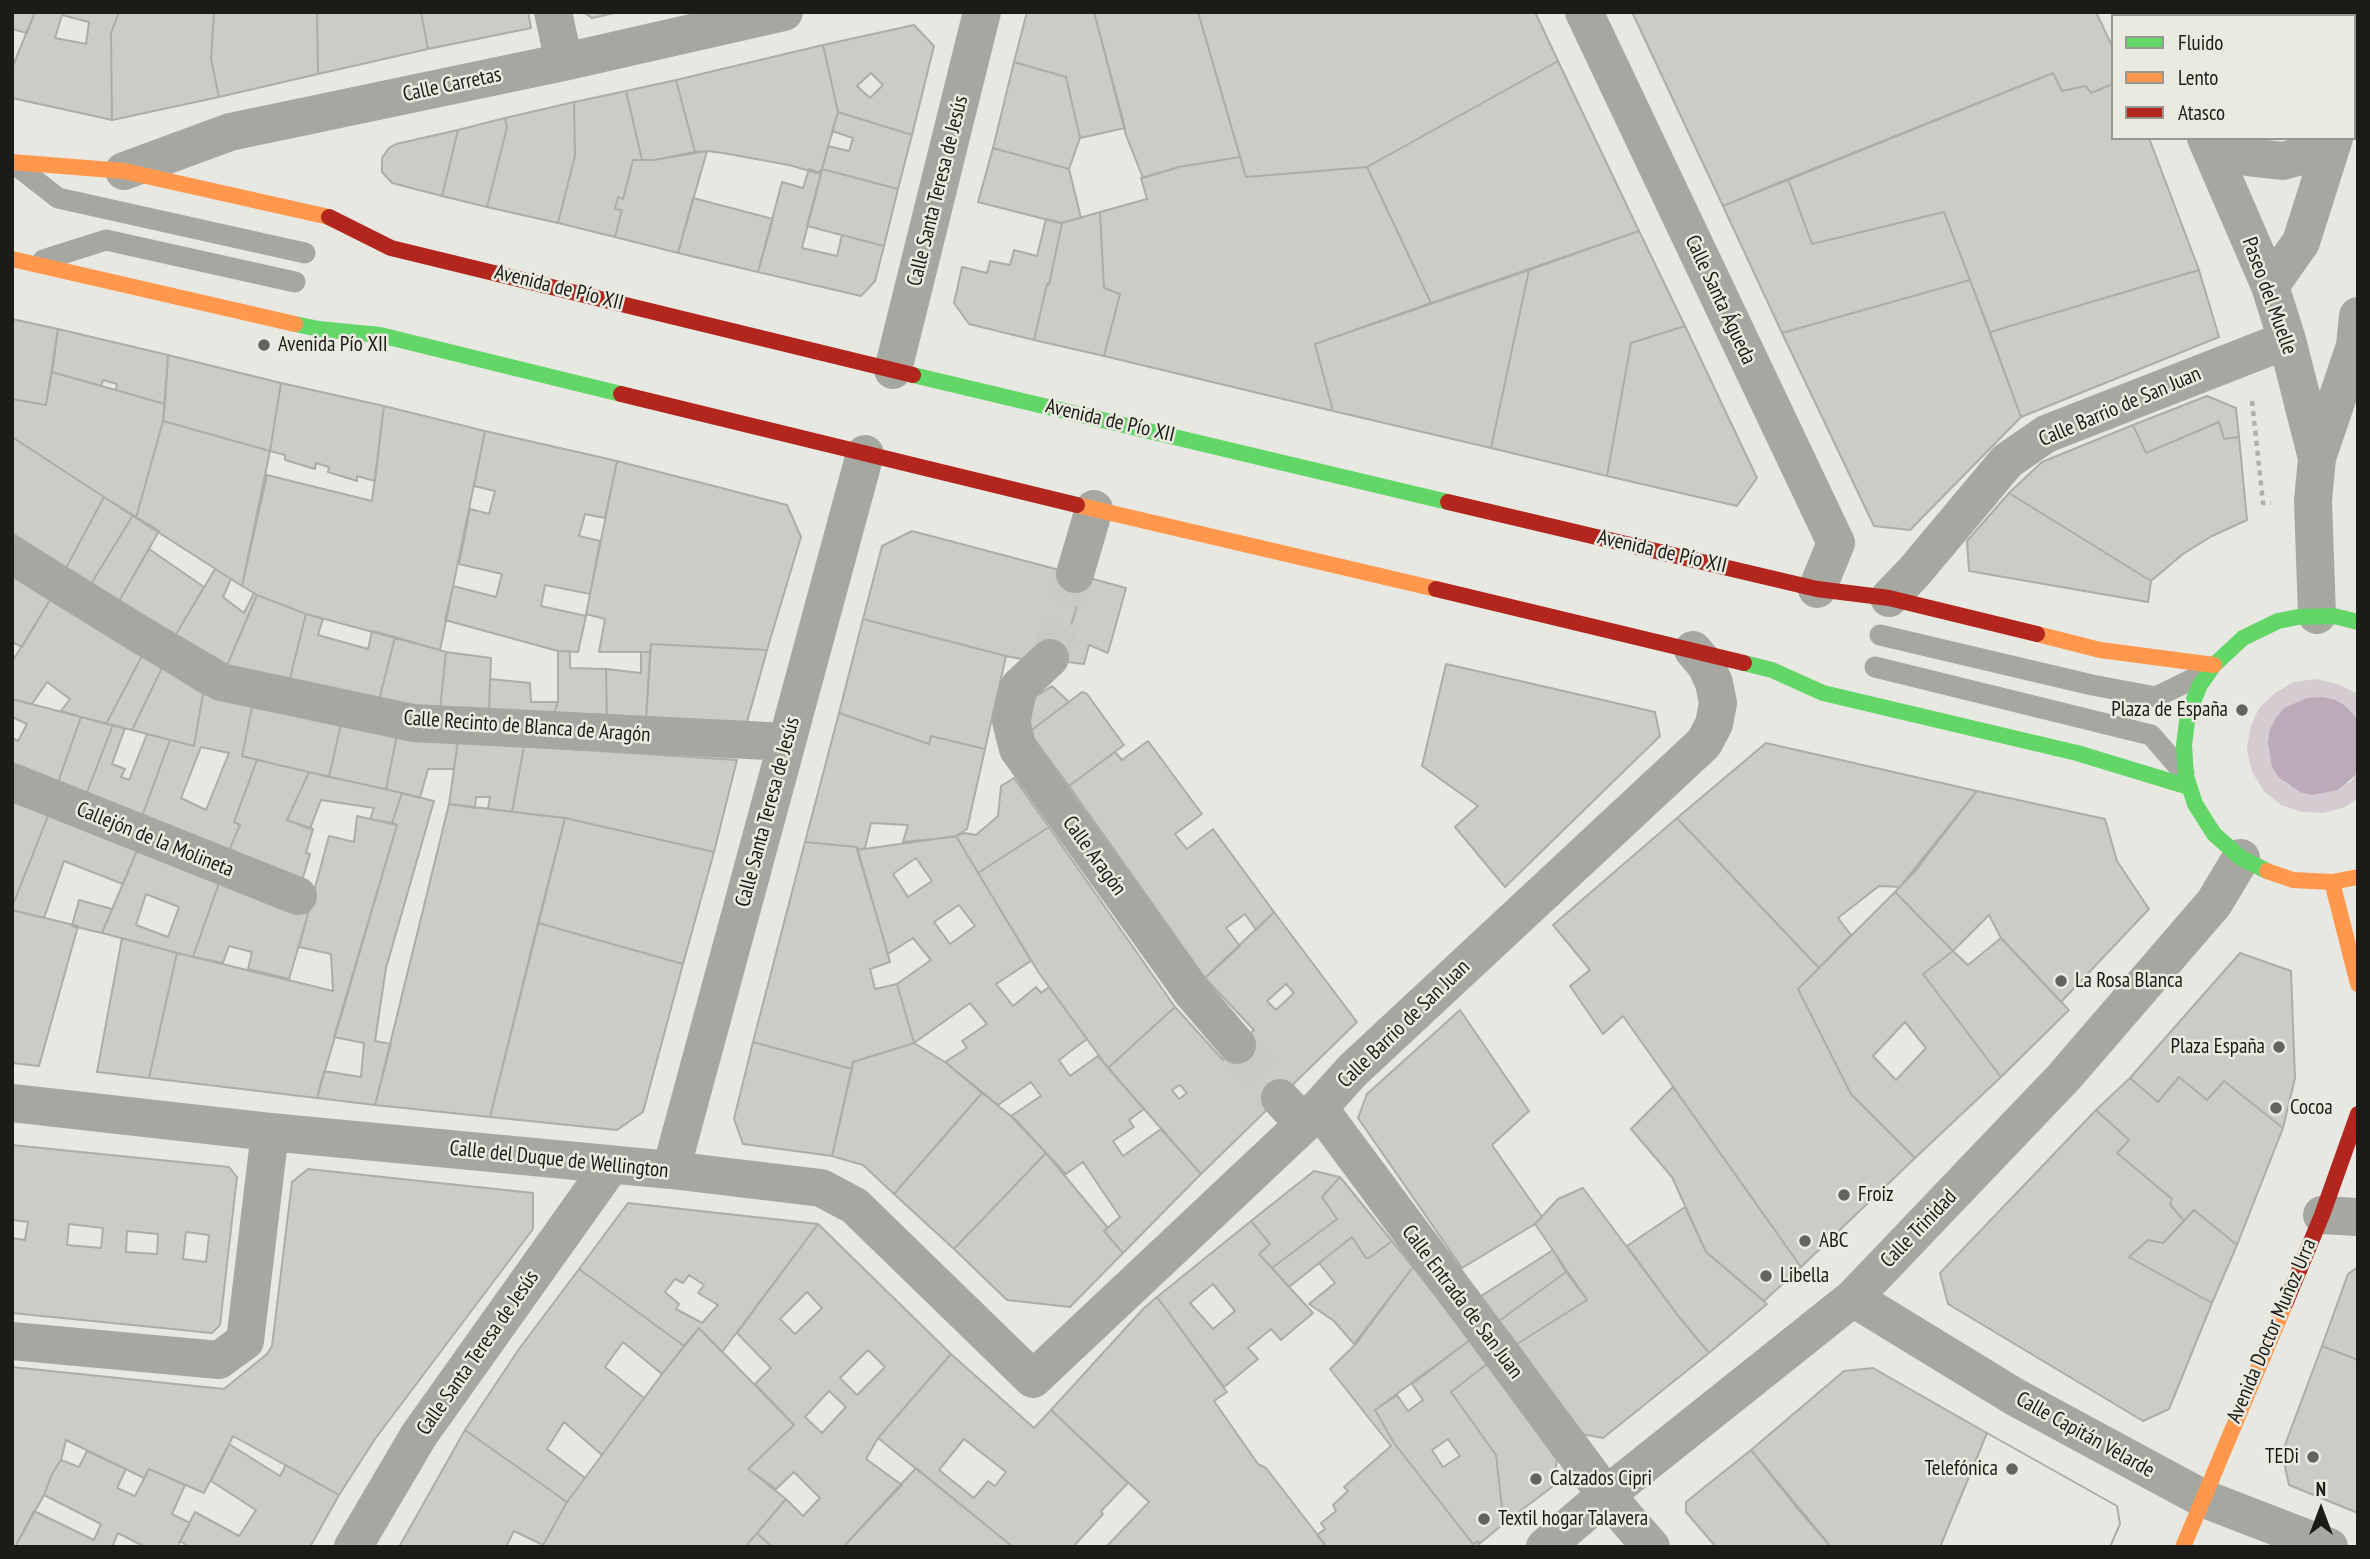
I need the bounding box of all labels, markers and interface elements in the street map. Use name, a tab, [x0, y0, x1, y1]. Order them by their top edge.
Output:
legend	[2111, 14, 2356, 140]
text: Fluido	[2178, 29, 2223, 56]
street label: Calle Carretas	[401, 62, 503, 108]
text: Lento	[2178, 64, 2218, 91]
street label: Calle Santa Teresa de Jesús	[902, 93, 974, 289]
text: Atasco	[2178, 99, 2225, 126]
street label: Calle Santa Águeda	[1679, 231, 1761, 369]
street label: Paseo del Muelle	[2236, 234, 2302, 358]
street label: Avenida de Pío XII	[492, 260, 626, 316]
place label: Avenida Pío XII	[278, 332, 388, 358]
marker: Avenida Pío XII	[256, 337, 272, 353]
street label: Calle Barrio de San Juan	[2035, 361, 2205, 453]
street label: Avenida de Pío XII	[1043, 394, 1177, 448]
street label: Avenida de Pío XII	[1595, 525, 1729, 579]
place label: Plaza de España	[2111, 697, 2228, 723]
marker: Plaza de España	[2234, 702, 2250, 718]
street label: Calle Recinto de Blanca de Aragón	[403, 706, 651, 748]
street label: Calle Santa Teresa de Jesús	[731, 714, 805, 910]
street label: Callejón de la Molineta	[73, 797, 237, 883]
street label: Calle Aragón	[1057, 811, 1131, 901]
street label: Calle Barrio de San Juan	[1333, 955, 1475, 1093]
place label: La Rosa Blanca	[2075, 968, 2183, 994]
marker: La Rosa Blanca	[2053, 973, 2069, 989]
place label: Plaza España	[2171, 1034, 2265, 1060]
marker: Plaza España	[2271, 1039, 2287, 1055]
place label: Cocoa	[2290, 1095, 2333, 1121]
marker: Cocoa	[2268, 1100, 2284, 1116]
street label: Calle del Duque de Wellington	[448, 1136, 670, 1184]
place label: Froiz	[1858, 1182, 1894, 1208]
street label: Calle Trinidad	[1876, 1185, 1962, 1273]
marker: Froiz	[1836, 1187, 1852, 1203]
street label: Calle Entrada de San Juan	[1396, 1220, 1528, 1384]
place label: ABC	[1819, 1228, 1848, 1254]
marker: ABC	[1797, 1233, 1813, 1249]
street label: Avenida Doctor Muñoz Urra	[2222, 1235, 2322, 1427]
place label: Libella	[1780, 1263, 1829, 1289]
street label: Calle Santa Teresa de Jesús	[412, 1266, 544, 1440]
marker: Libella	[1758, 1268, 1774, 1284]
street label: Calle Capitán Velarde	[2011, 1387, 2159, 1483]
place label: TEDi	[2265, 1444, 2299, 1470]
marker: TEDi	[2305, 1449, 2321, 1465]
place label: Telefónica	[1925, 1456, 1998, 1482]
marker: Telefónica	[2004, 1461, 2020, 1477]
place label: Calzados Cipri	[1550, 1466, 1652, 1492]
marker: Calzados Cipri	[1528, 1471, 1544, 1487]
north arrow	[2286, 1475, 2356, 1545]
text: N	[2316, 1477, 2326, 1501]
place label: Textil hogar Talavera	[1498, 1506, 1648, 1532]
marker: Textil hogar Talavera	[1476, 1511, 1492, 1527]

